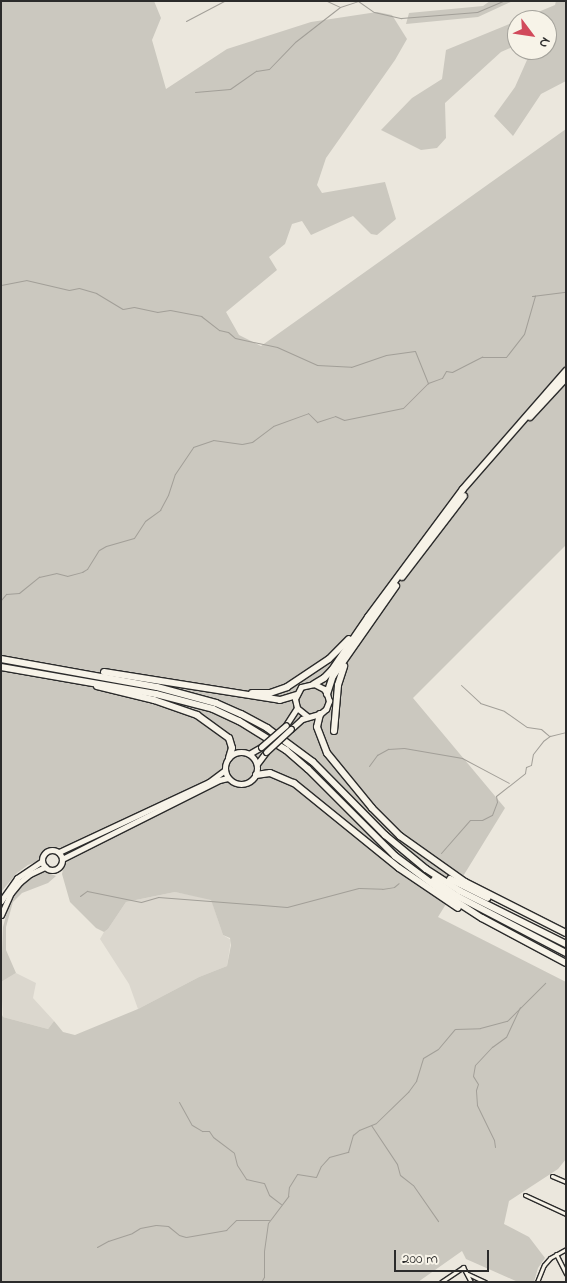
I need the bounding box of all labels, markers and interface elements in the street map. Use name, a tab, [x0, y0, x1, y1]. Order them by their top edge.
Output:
north arrow	[507, 10, 557, 60]
text: N	[533, 33, 556, 52]
scale bar	[397, 1240, 492, 1272]
text: 200 m	[402, 1248, 438, 1270]

